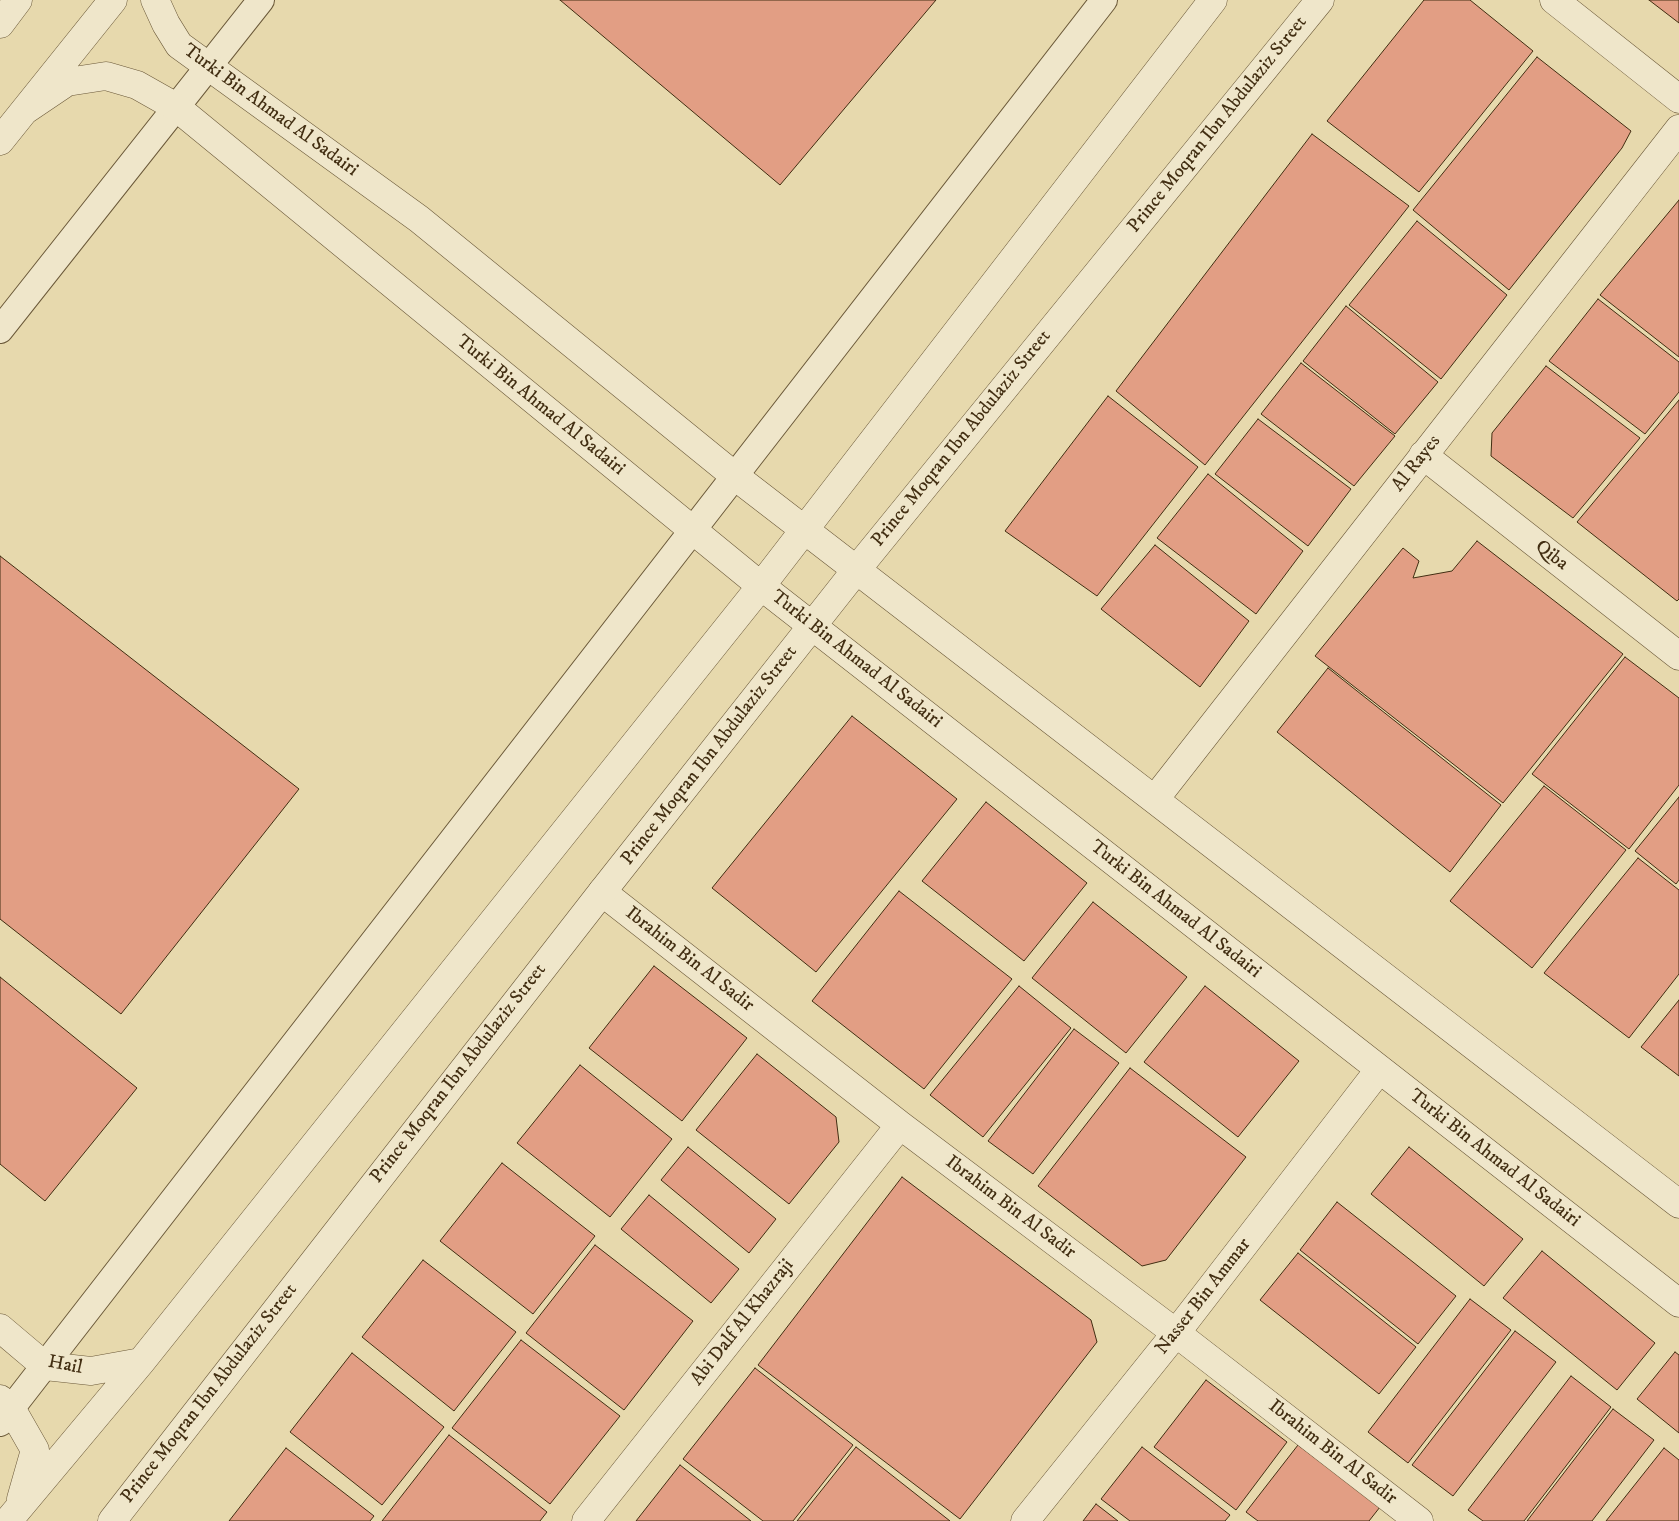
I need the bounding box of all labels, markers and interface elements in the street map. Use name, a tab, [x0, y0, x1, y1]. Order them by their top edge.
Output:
street label: Prince Moqran Ibn Abdulaziz Street	[1123, 12, 1313, 238]
street label: Turki Bin Ahmad Al Sadairi	[178, 40, 362, 182]
street label: Prince Moqran Ibn Abdulaziz Street	[867, 326, 1057, 552]
street label: Turki Bin Ahmad Al Sadairi	[451, 331, 629, 481]
street label: Al Rayes	[1388, 431, 1446, 497]
street label: Qiba	[1530, 536, 1572, 576]
street label: Turki Bin Ahmad Al Sadairi	[766, 586, 946, 734]
street label: Prince Moqran Ibn Abdulaziz Street	[617, 642, 803, 870]
street label: Turki Bin Ahmad Al Sadairi	[1085, 836, 1265, 984]
street label: Ibrahim Bin Al Sadir	[620, 903, 758, 1017]
street label: Prince Moqran Ibn Abdulaziz Street	[366, 960, 552, 1188]
street label: Turki Bin Ahmad Al Sadairi	[1404, 1085, 1584, 1233]
street label: Ibrahim Bin Al Sadir	[940, 1152, 1080, 1264]
street label: Nasser Bin Ammar	[1151, 1234, 1257, 1360]
street label: Abi Dalf Al Khazraji	[687, 1255, 799, 1391]
street label: Prince Moqran Ibn Abdulaziz Street	[117, 1280, 303, 1508]
street label: Hail	[46, 1352, 84, 1380]
street label: Ibrahim Bin Al Sadir	[1263, 1396, 1401, 1510]

